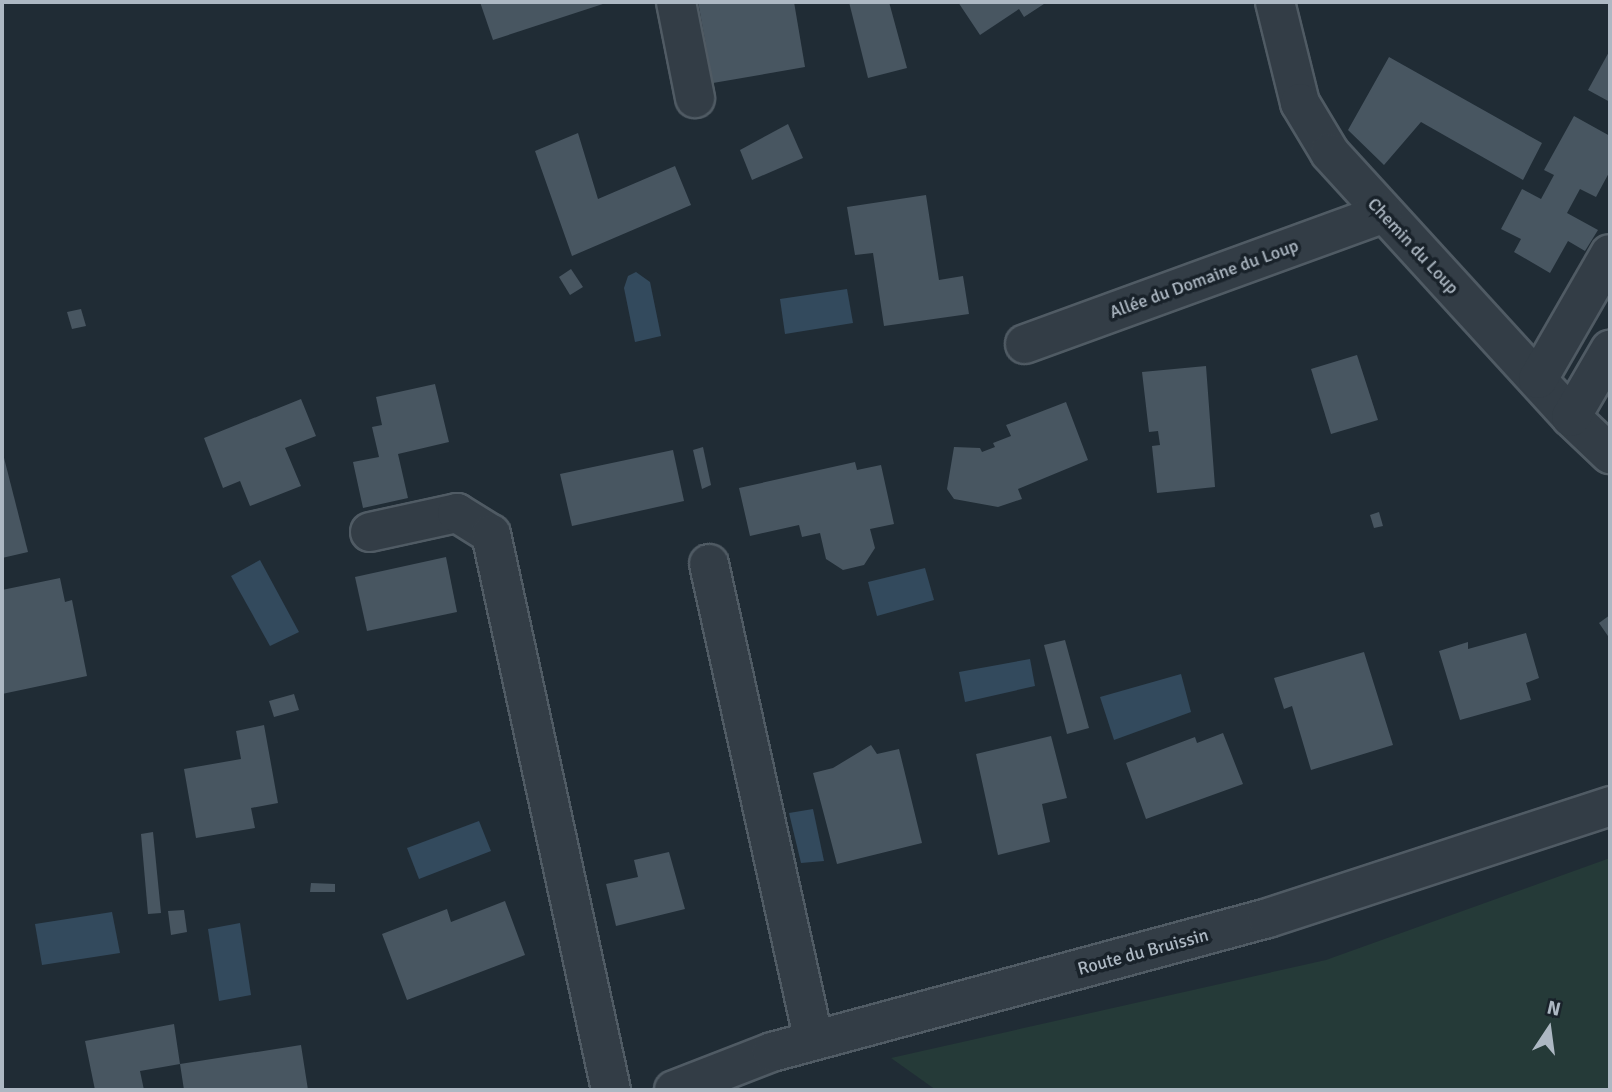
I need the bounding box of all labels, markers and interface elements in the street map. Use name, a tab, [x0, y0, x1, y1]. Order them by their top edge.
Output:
street label: Chemin du Loup	[1363, 193, 1463, 299]
street label: Allée du Domaine du Loup	[1107, 235, 1301, 323]
street label: Route du Bruissin	[1075, 924, 1211, 980]
north arrow	[1514, 994, 1584, 1064]
text: N	[1545, 995, 1563, 1022]

